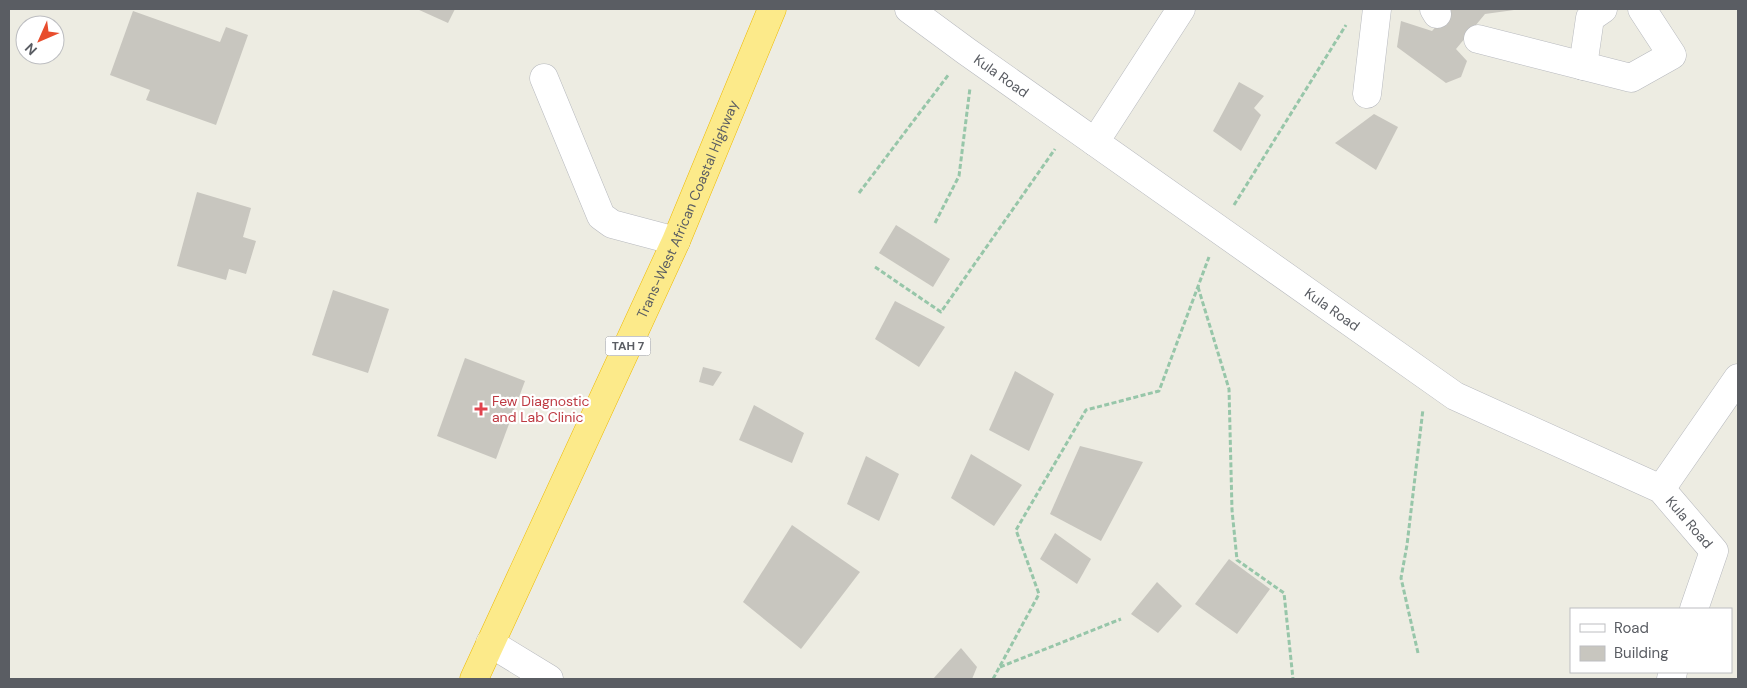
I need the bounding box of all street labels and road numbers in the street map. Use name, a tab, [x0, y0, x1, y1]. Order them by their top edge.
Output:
street label: Kula Road	[970, 50, 1032, 101]
street label: Trans-West African Coastal Highway	[633, 97, 742, 321]
street label: Kula Road	[1301, 284, 1363, 335]
road number: TAH 7	[606, 336, 650, 356]
street label: Kula Road	[1662, 492, 1717, 552]

